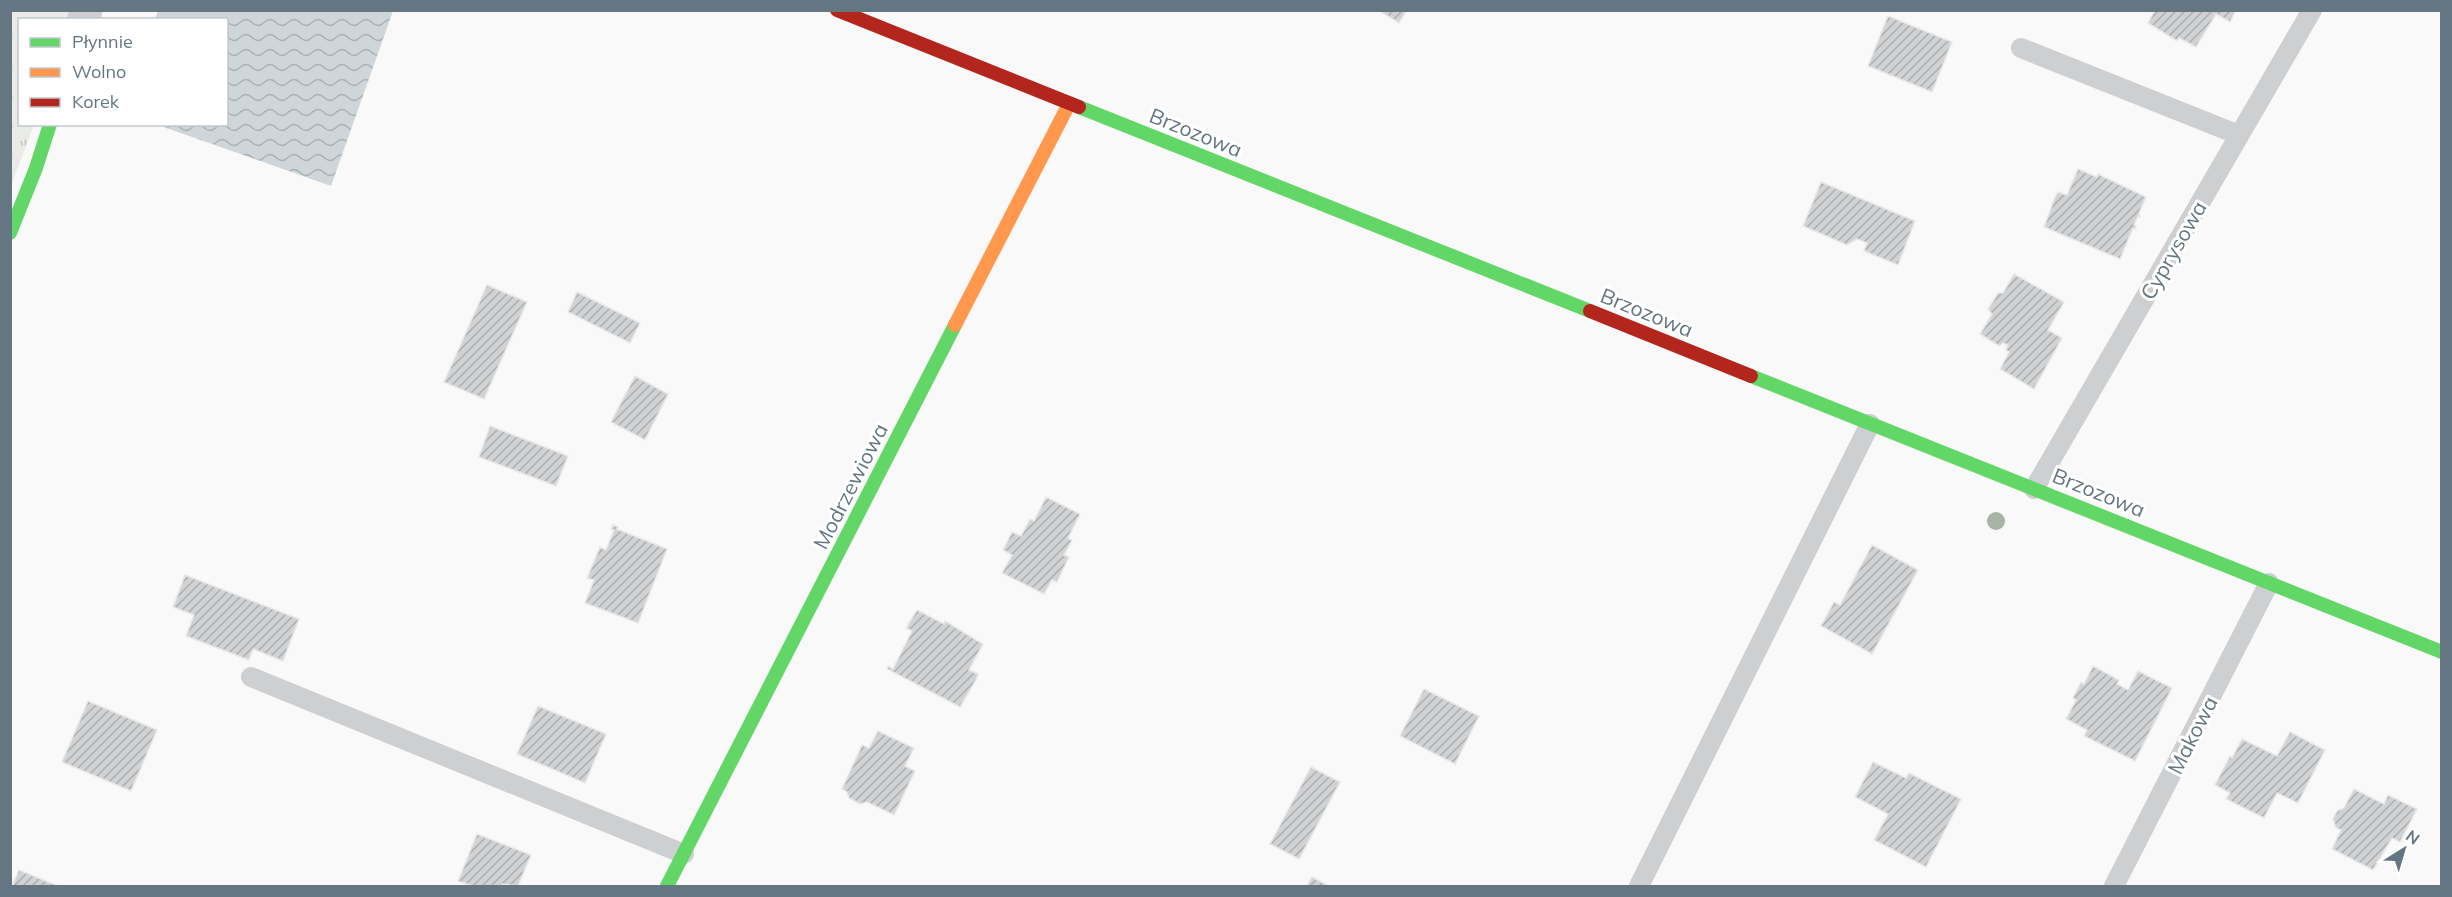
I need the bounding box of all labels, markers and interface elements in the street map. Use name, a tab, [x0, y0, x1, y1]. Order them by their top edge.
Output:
legend	[18, 18, 228, 126]
text: Płynnie	[72, 30, 133, 53]
text: Wolno	[72, 60, 126, 83]
text: Korek	[72, 90, 120, 113]
street label: Brzozowa	[1146, 102, 1246, 162]
street label: Cyprysowa	[2134, 196, 2212, 304]
street label: Brzozowa	[1597, 282, 1697, 342]
street label: Modrzewiowa	[807, 419, 893, 553]
street label: Brzozowa	[2049, 462, 2149, 522]
street label: Makowa	[2161, 692, 2223, 778]
north arrow	[2374, 819, 2434, 879]
text: N	[2402, 825, 2424, 849]

